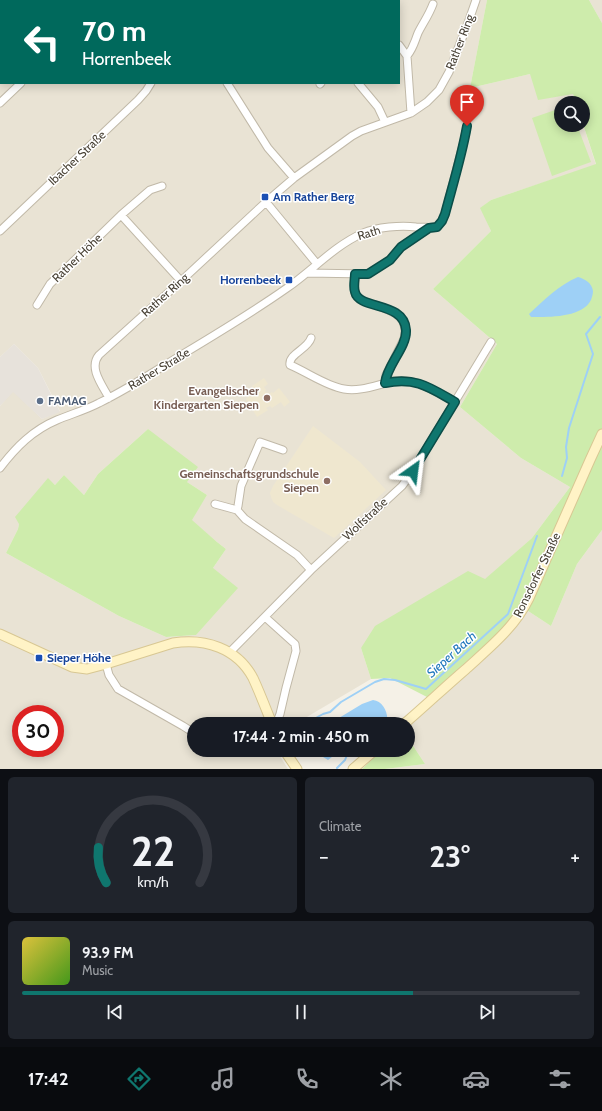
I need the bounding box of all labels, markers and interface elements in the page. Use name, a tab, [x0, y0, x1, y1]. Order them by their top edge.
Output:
street label: Rather Ring	[442, 11, 477, 72]
text: 70 m	[82, 14, 146, 48]
icon: left	[16, 16, 68, 68]
text: Horrenbeek	[82, 48, 171, 70]
pin	[450, 85, 484, 126]
icon: arrive	[456, 91, 478, 113]
map controls	[554, 96, 590, 132]
button: search	[554, 96, 590, 132]
street label: Ibacher Straße	[45, 127, 109, 188]
place label: Am Rather Berg	[273, 189, 354, 204]
marker: Am Rather Berg	[260, 192, 270, 202]
street label: Rath	[355, 222, 382, 243]
street label: Rather Höhe	[49, 230, 105, 285]
street label: Rather Ring	[138, 269, 192, 320]
place label: Horrenbeek	[220, 272, 281, 287]
marker: Horrenbeek	[284, 275, 294, 285]
street label: Rather Straße	[125, 344, 192, 393]
place label: Evangelischer Kindergarten Siepen	[153, 383, 259, 412]
place label: FAMAG	[48, 393, 87, 408]
marker: Evangelischer Kindergarten Siepen	[262, 393, 272, 403]
marker: FAMAG	[35, 396, 45, 406]
position arrow	[392, 450, 434, 492]
place label: Gemeinschaftsgrundschule Siepen	[179, 466, 319, 495]
marker: Gemeinschaftsgrundschule Siepen	[322, 476, 332, 486]
street label: Wolfstraße	[339, 494, 390, 543]
street label: Ronsdorfer Straße	[510, 530, 563, 619]
water label: Sieper Bach	[423, 628, 479, 680]
place label: Sieper Höhe	[47, 650, 111, 665]
marker: Sieper Höhe	[34, 653, 44, 663]
speed limit sign: 30	[12, 705, 64, 757]
text: 17:44 · 2 min · 450 m	[233, 728, 369, 746]
text: Climate	[319, 818, 361, 834]
text: 22	[130, 826, 175, 876]
text: 23°	[429, 838, 470, 875]
text: −	[319, 843, 329, 870]
text: +	[570, 843, 580, 870]
text: km/h	[137, 873, 168, 891]
text: 93.9 FM	[82, 944, 134, 962]
text: Music	[82, 962, 113, 978]
icon: previous	[104, 1001, 126, 1023]
icon: pause	[290, 1001, 312, 1023]
icon: next	[476, 1001, 498, 1023]
icon: directions	[125, 1065, 153, 1093]
icon: music	[209, 1065, 237, 1093]
icon: phone	[293, 1065, 321, 1093]
icon: climate	[377, 1065, 405, 1093]
icon: car	[462, 1065, 490, 1093]
icon: filters	[546, 1065, 574, 1093]
text: 17:42	[28, 1068, 69, 1090]

